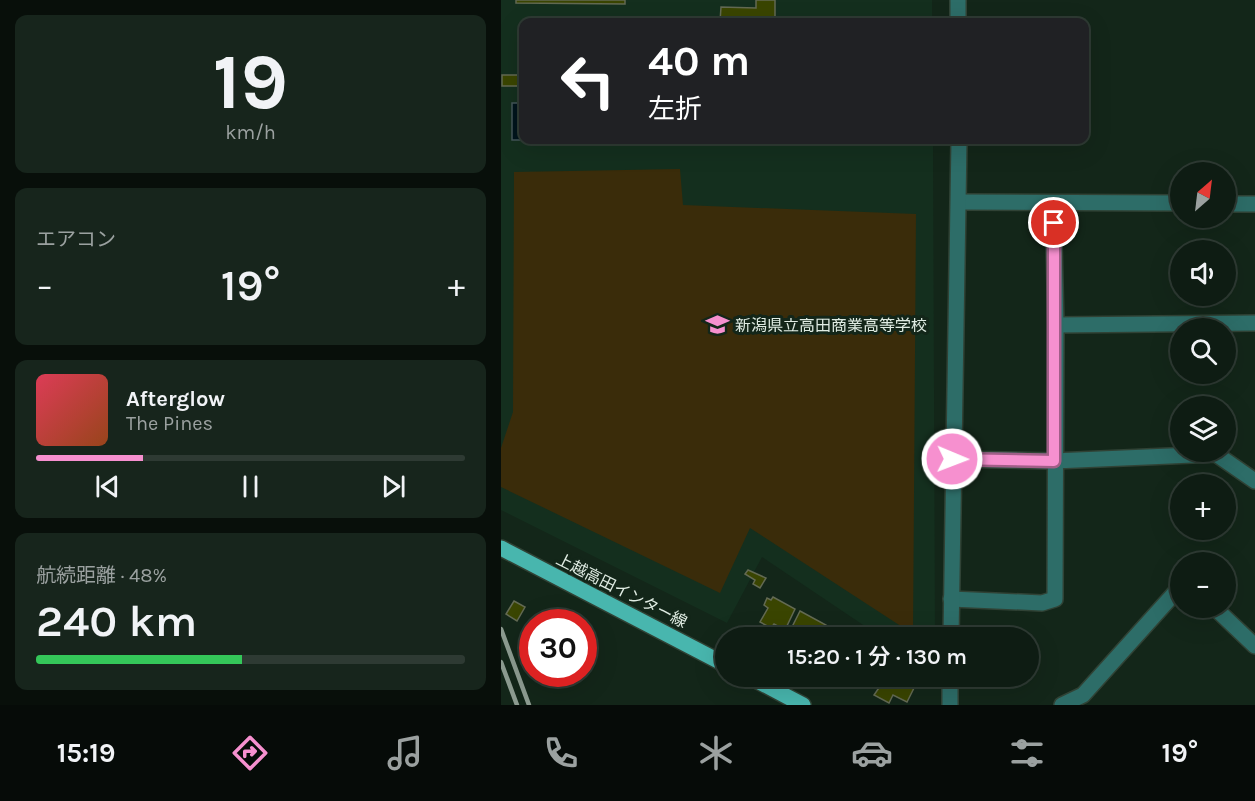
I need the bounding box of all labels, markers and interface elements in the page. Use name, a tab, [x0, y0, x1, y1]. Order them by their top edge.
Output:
text: 19	[213, 36, 288, 128]
text: 40 m	[648, 36, 750, 86]
icon: left	[549, 42, 627, 120]
text: 左折	[648, 93, 702, 125]
text: km/h	[225, 121, 276, 144]
north arrow	[1170, 162, 1236, 228]
map controls	[1170, 162, 1236, 618]
pin	[1028, 197, 1079, 248]
icon: arrive	[1037, 206, 1070, 239]
text: エアコン	[36, 228, 116, 251]
button: sound	[1170, 240, 1236, 306]
text: 19°	[221, 259, 280, 311]
text: −	[36, 266, 53, 304]
text: +	[448, 266, 465, 304]
school or university icon: 新潟県立高田商業高等学校	[704, 312, 730, 338]
place label: 新潟県立高田商業高等学校	[735, 316, 927, 335]
button: search	[1170, 318, 1236, 384]
text: Afterglow	[126, 386, 225, 412]
button: layers	[1170, 396, 1236, 462]
text: The Pines	[126, 412, 213, 435]
position arrow	[920, 427, 984, 491]
icon: previous	[91, 470, 124, 503]
icon: pause	[234, 470, 267, 503]
icon: next	[377, 470, 410, 503]
button: +	[1170, 474, 1236, 540]
street label: 上越高田インター線	[553, 549, 690, 632]
button: −	[1170, 552, 1236, 618]
text: 航続距離 · 48%	[36, 564, 167, 587]
text: 240 km	[36, 595, 197, 647]
speed limit sign: 30	[519, 609, 597, 687]
text: 15:20 · 1 分 · 130 m	[787, 644, 967, 670]
icon: directions	[229, 732, 271, 774]
icon: music	[384, 732, 426, 774]
icon: phone	[540, 732, 582, 774]
icon: climate	[695, 732, 737, 774]
icon: car	[851, 732, 893, 774]
icon: filters	[1006, 732, 1048, 774]
text: 15:19	[57, 737, 115, 769]
text: 19°	[1162, 737, 1198, 769]

